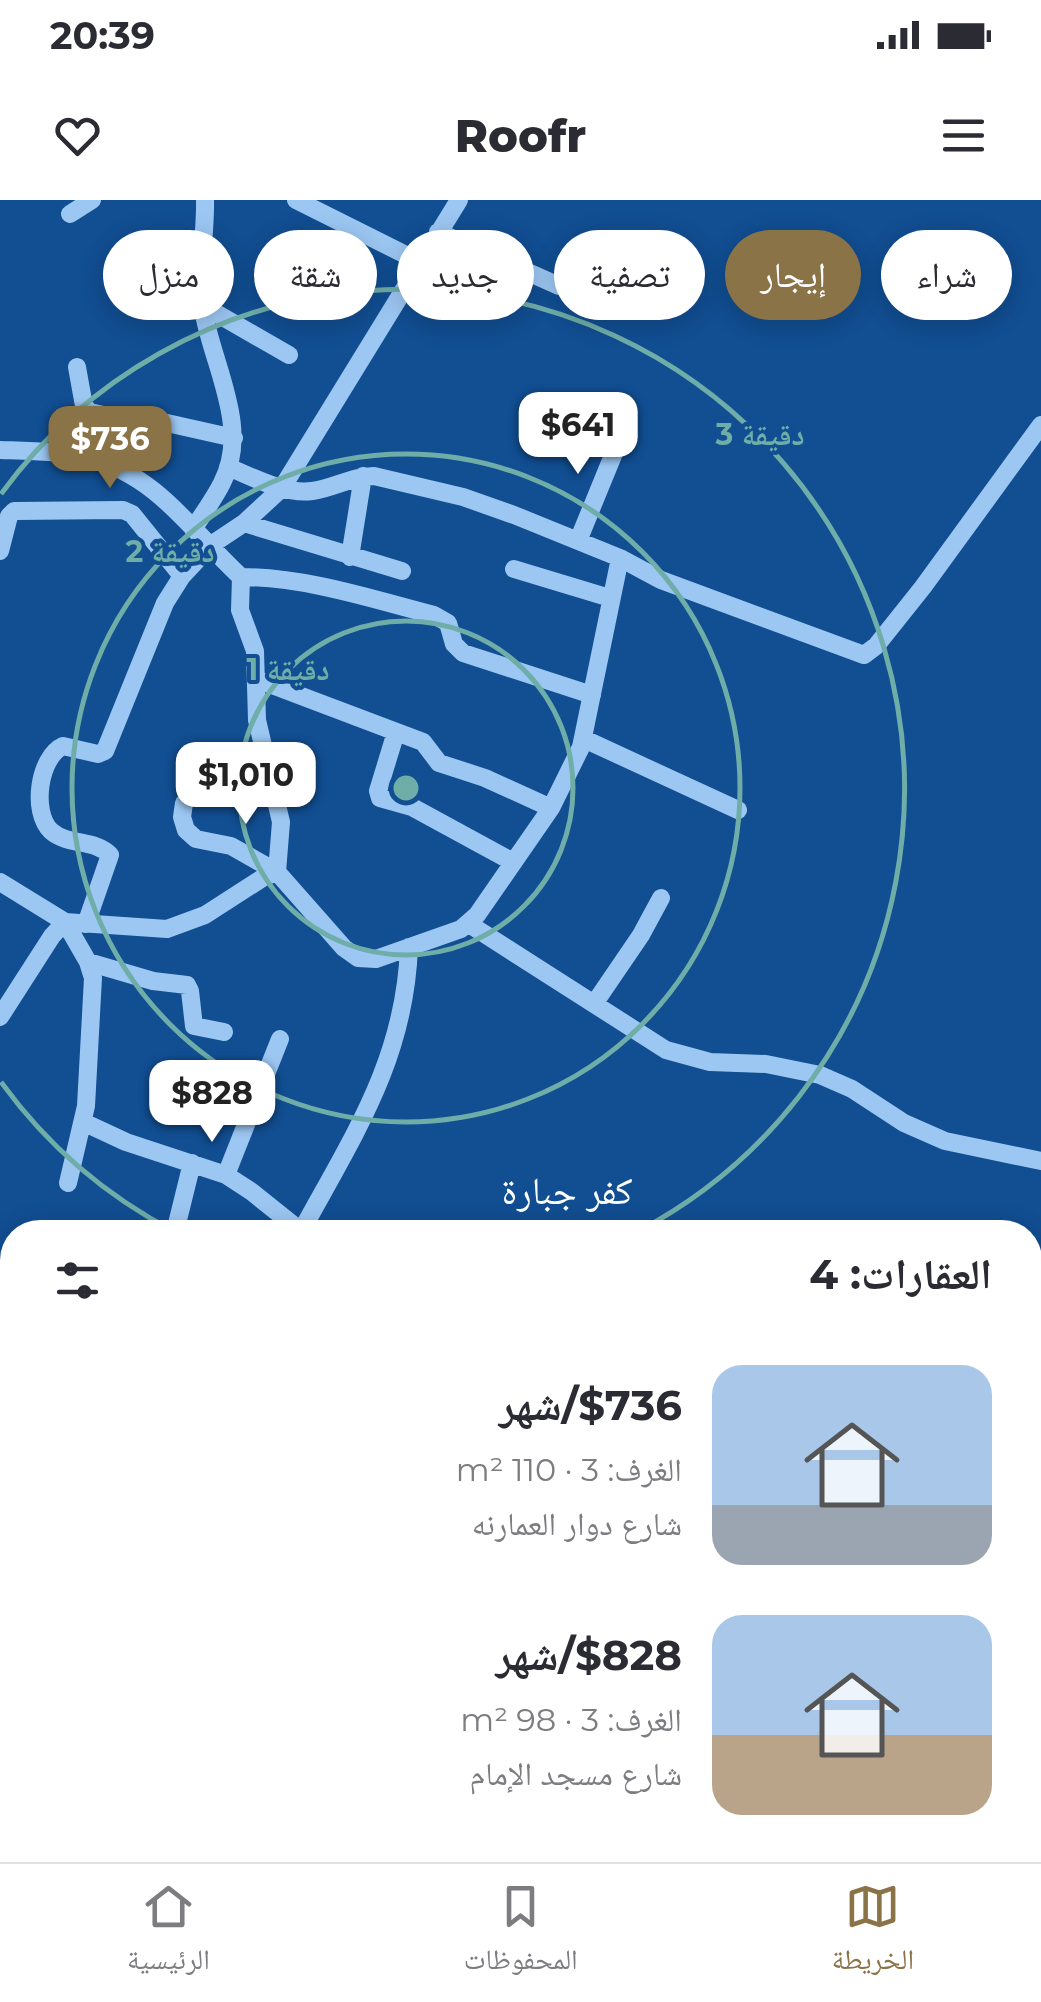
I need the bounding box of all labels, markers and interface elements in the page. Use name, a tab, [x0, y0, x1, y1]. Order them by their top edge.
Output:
text: 20:39	[50, 12, 155, 59]
icon: heart	[50, 108, 105, 163]
text: Roofr	[455, 108, 586, 163]
icon: menu	[936, 108, 991, 163]
chip: منزل	[103, 230, 234, 320]
chip: شقة	[254, 230, 377, 320]
chip: جديد	[397, 230, 534, 320]
chip: تصفية	[554, 230, 705, 320]
chip: إيجار	[725, 230, 861, 320]
chip: شراء	[881, 230, 1012, 320]
pin: $641	[519, 392, 637, 477]
text: $641	[541, 405, 615, 444]
pin: $736	[51, 406, 169, 491]
text: 3 دقيقة	[714, 416, 805, 453]
text: $736	[70, 419, 150, 458]
text: 2 دقيقة	[125, 533, 215, 570]
text: 1 دقيقة	[246, 651, 330, 688]
pin: $1,010	[165, 742, 327, 827]
text: $1,010	[198, 755, 294, 794]
centre of rings	[388, 770, 424, 806]
pin: $828	[153, 1060, 271, 1145]
text: $828	[171, 1073, 253, 1112]
district label: كفر جبارة	[502, 1167, 633, 1214]
text: العقارات: 4	[809, 1248, 992, 1300]
icon: filters	[50, 1253, 105, 1308]
text: $736/شهر	[499, 1379, 682, 1431]
icon: home	[792, 1405, 912, 1525]
text: الغرف: 3 · 110 m²	[456, 1450, 682, 1489]
text: شارع دوار العمارنه	[472, 1504, 682, 1543]
text: $828/شهر	[496, 1629, 682, 1681]
icon: home	[792, 1655, 912, 1775]
text: الغرف: 3 · 98 m²	[460, 1700, 682, 1739]
text: شارع مسجد الإمام	[470, 1754, 682, 1793]
tab: الرئيسية	[127, 1879, 210, 1987]
tab: المحفوظات	[464, 1879, 578, 1987]
tab: الخريطة	[832, 1879, 914, 1987]

